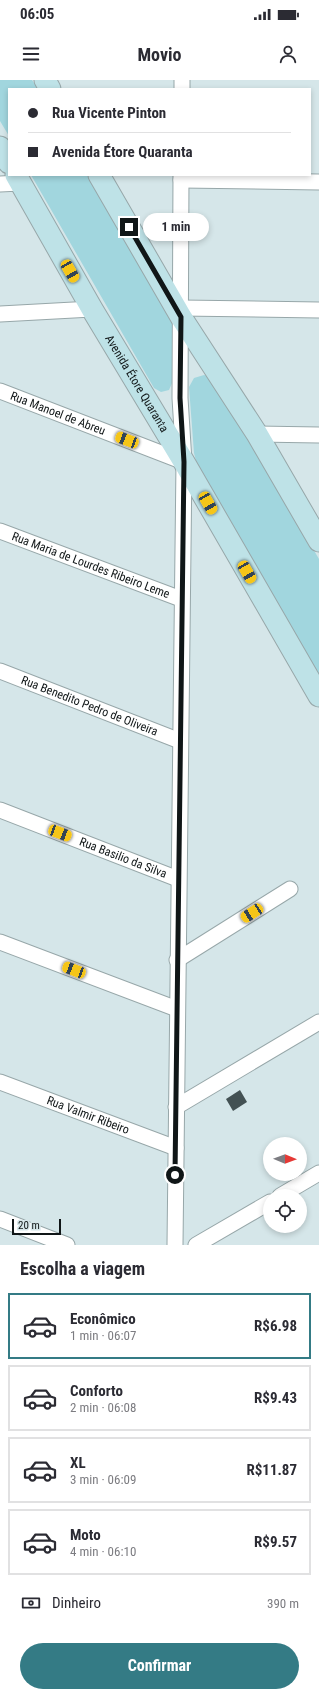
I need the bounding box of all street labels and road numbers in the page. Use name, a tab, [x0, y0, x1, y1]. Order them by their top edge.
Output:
street label: Avenida Étore Quaranta	[102, 332, 171, 435]
street label: Rua Manoel de Abreu	[8, 389, 108, 438]
street label: Rua Maria de Lourdes Ribeiro Leme	[10, 529, 172, 601]
street label: Rua Benedito Pedro de Oliveira	[19, 673, 160, 739]
street label: Rua Basilio da Silva	[77, 834, 169, 881]
street label: Rua Valmir Ribeiro	[45, 1093, 131, 1137]

